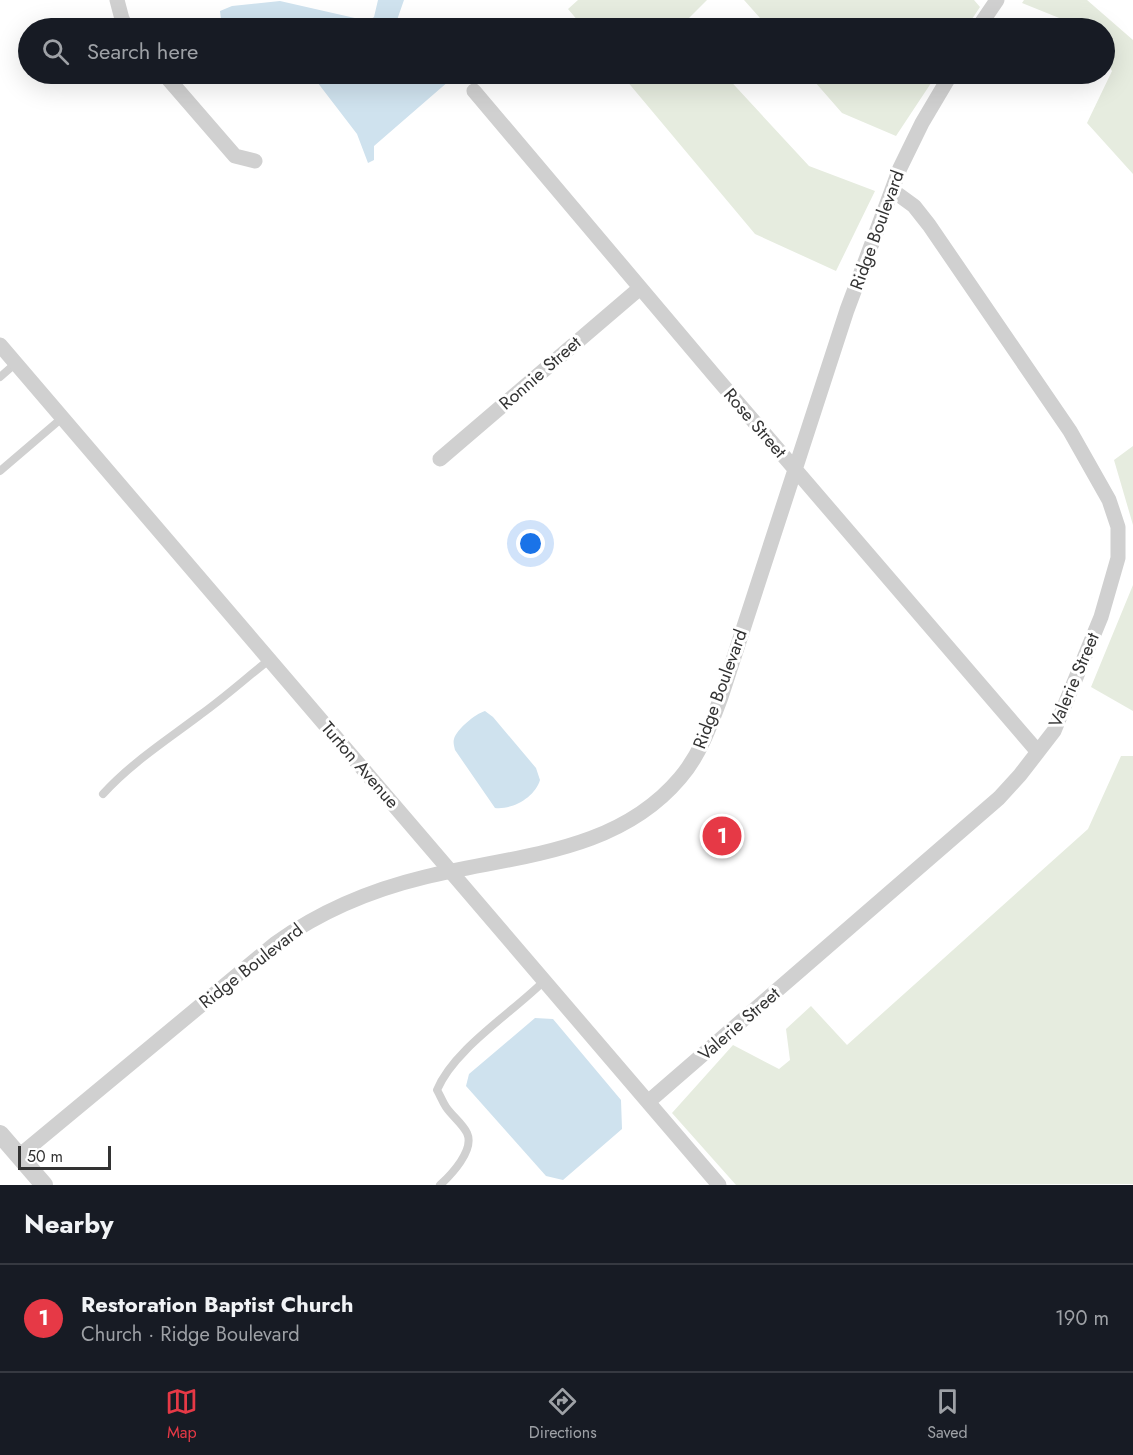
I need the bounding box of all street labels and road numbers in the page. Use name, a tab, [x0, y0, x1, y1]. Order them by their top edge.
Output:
street label: Ridge Boulevard	[843, 167, 911, 293]
street label: Ronnie Street	[493, 330, 587, 416]
street label: Rose Street	[717, 382, 793, 464]
street label: Ridge Boulevard	[686, 626, 754, 752]
street label: Valerie Street	[1042, 628, 1106, 731]
street label: Turton Avenue	[315, 716, 405, 814]
street label: Ridge Boulevard	[194, 917, 308, 1015]
street label: Valerie Street	[692, 981, 786, 1067]

